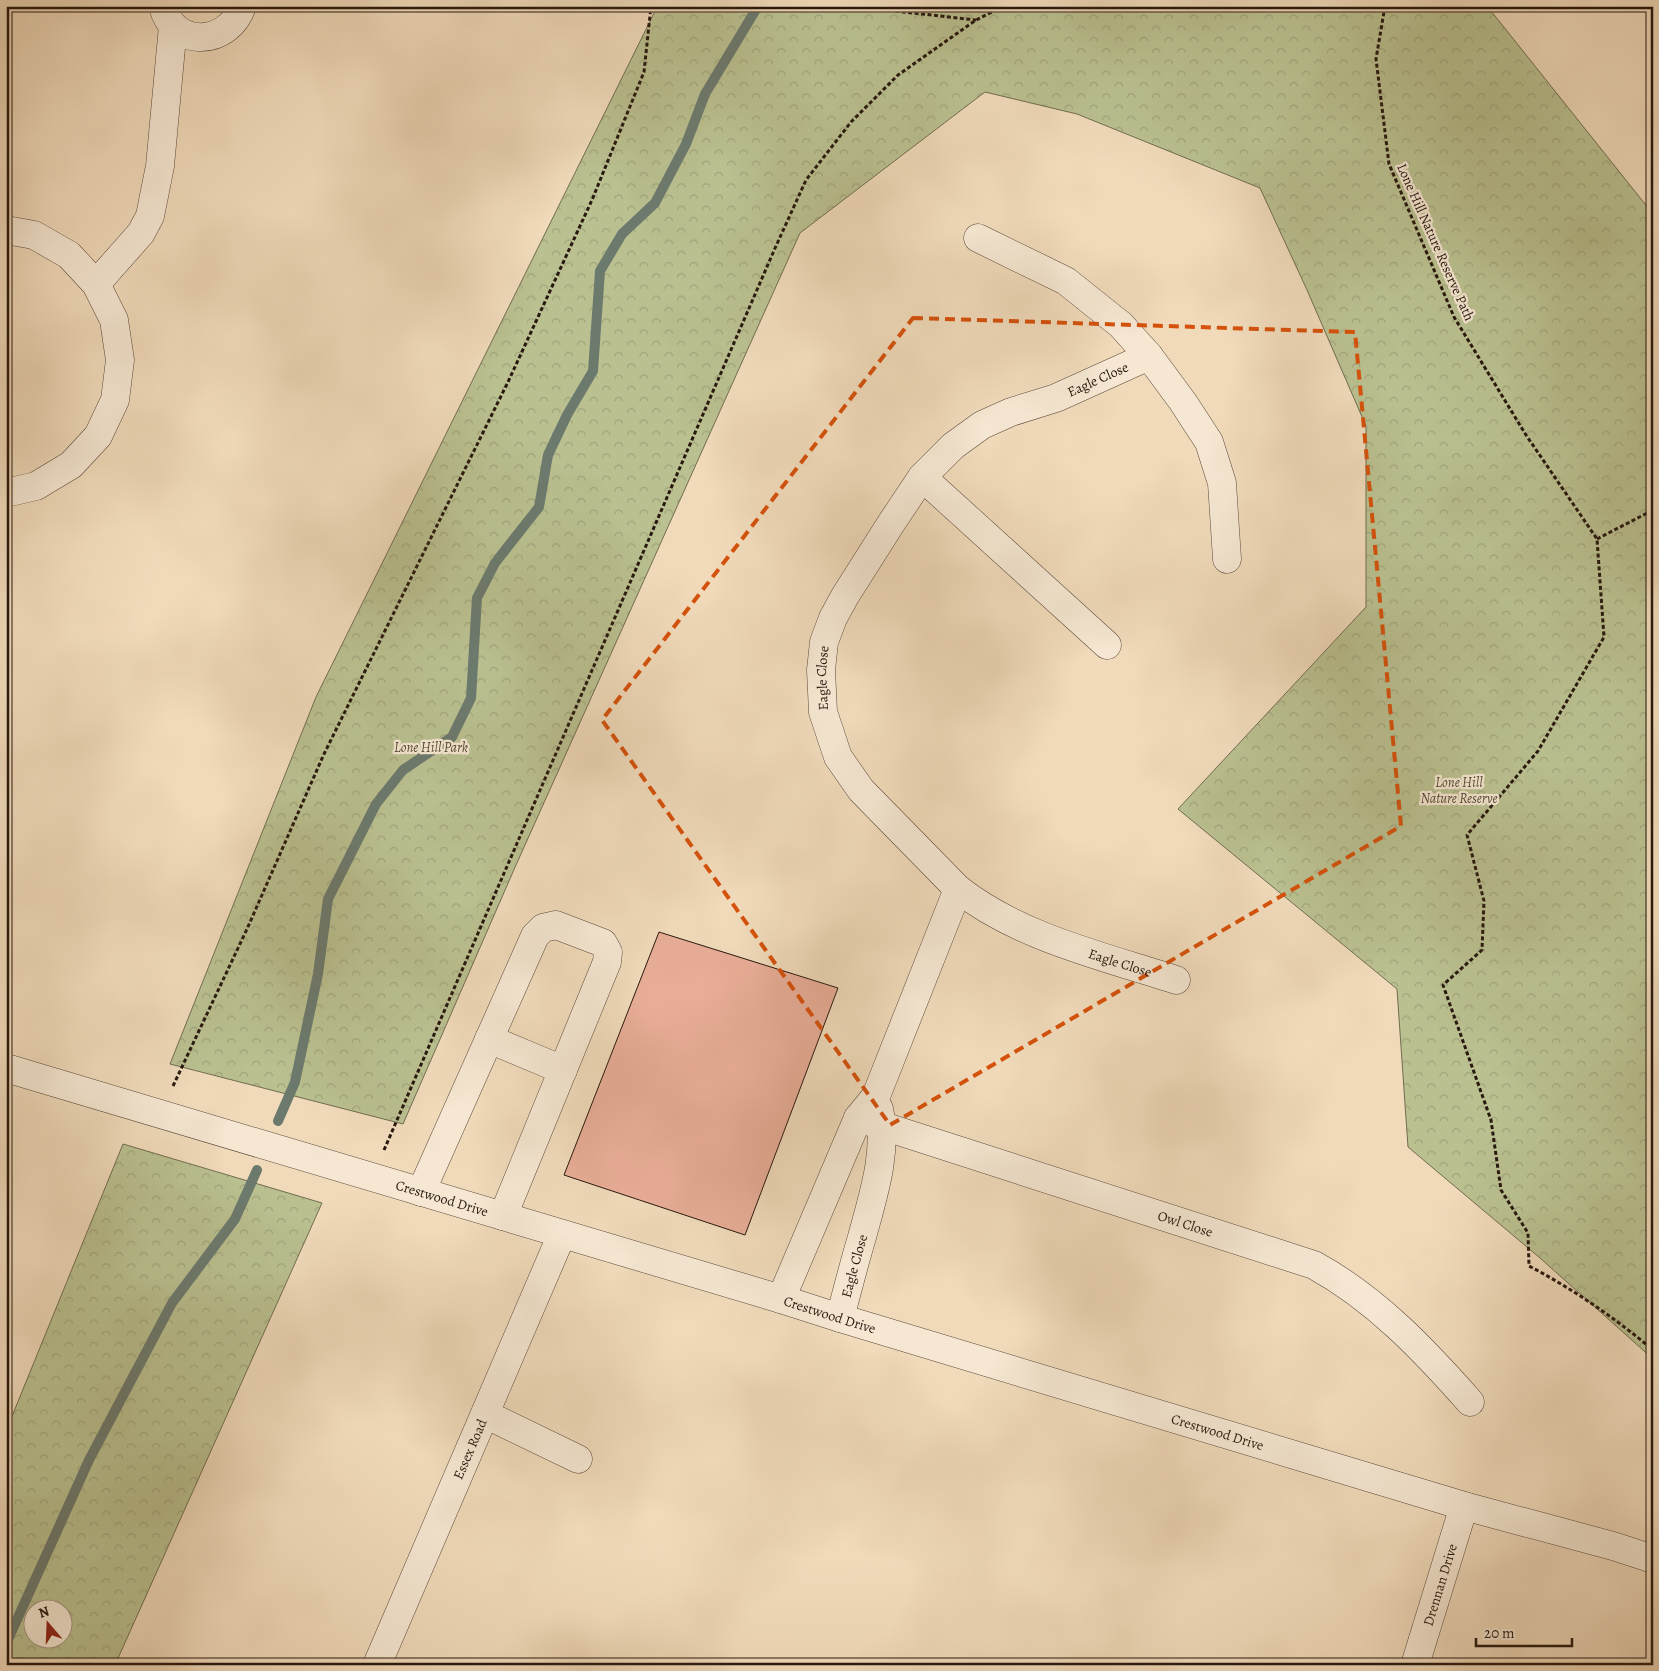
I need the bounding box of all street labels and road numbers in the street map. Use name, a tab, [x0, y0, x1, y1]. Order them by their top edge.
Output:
street label: Lone Hill Nature Reserve Path	[1392, 160, 1479, 324]
street label: Eagle Close	[1064, 358, 1132, 402]
street label: Eagle Close	[812, 645, 834, 711]
street label: Eagle Close	[1086, 944, 1154, 982]
street label: Crestwood Drive	[393, 1176, 490, 1221]
street label: Owl Close	[1155, 1206, 1215, 1242]
street label: Eagle Close	[837, 1232, 872, 1300]
street label: Crestwood Drive	[781, 1291, 878, 1338]
street label: Crestwood Drive	[1169, 1409, 1266, 1455]
street label: Essex Road	[449, 1416, 492, 1482]
street label: Drennan Drive	[1419, 1541, 1462, 1628]

